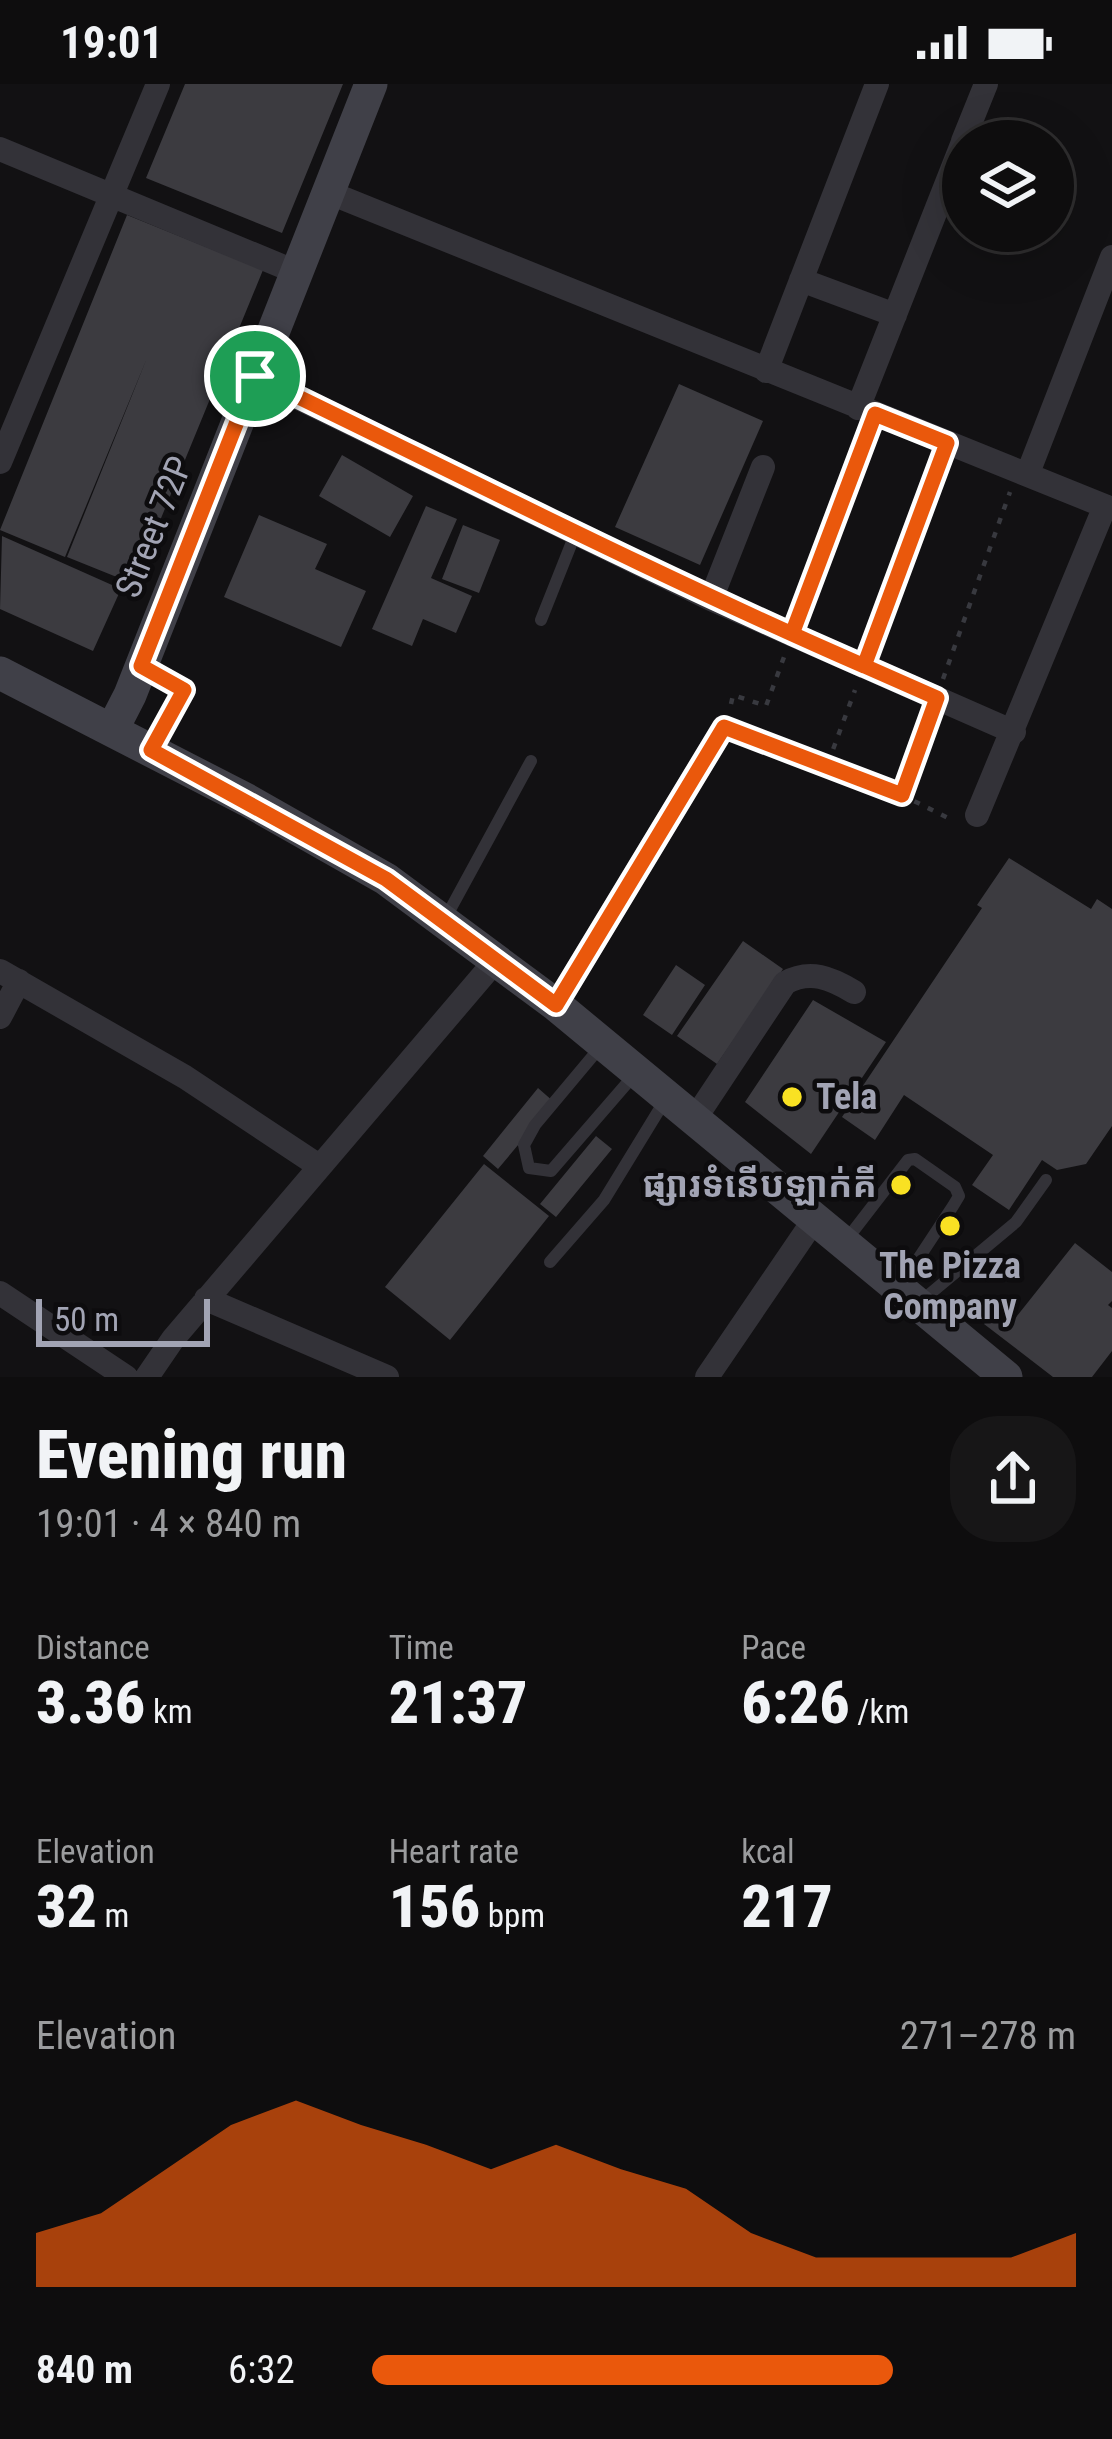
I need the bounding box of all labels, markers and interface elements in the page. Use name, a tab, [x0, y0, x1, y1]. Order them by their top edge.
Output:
text: 19:01	[60, 16, 163, 69]
map controls	[942, 120, 1074, 252]
button: layers	[942, 120, 1074, 252]
pin	[204, 325, 306, 427]
icon: arrive	[222, 343, 288, 409]
street label: Street 72P	[107, 450, 201, 604]
place label: Tela	[816, 1076, 877, 1118]
marker: Tela	[779, 1084, 805, 1110]
place label: ផ្សារទំនើបឡាក់គី	[642, 1164, 877, 1206]
marker: ផ្សារទំនើបឡាក់គី	[888, 1172, 914, 1198]
marker: The Pizza Company	[937, 1213, 963, 1239]
place label: The Pizza Company	[879, 1245, 1021, 1328]
scale bar	[36, 1293, 210, 1346]
text: 50 m	[54, 1300, 119, 1339]
button: share	[950, 1416, 1076, 1542]
text: Evening run	[36, 1417, 347, 1494]
text: 19:01 · 4 × 840 m	[36, 1501, 301, 1547]
text: Distance	[36, 1628, 150, 1667]
text: Time	[389, 1628, 454, 1667]
text: Pace	[741, 1628, 806, 1667]
text: 3.36	[36, 1667, 145, 1738]
text: 21:37	[389, 1667, 528, 1738]
text: 6:26	[741, 1667, 850, 1738]
text: km	[145, 1692, 193, 1731]
text: /km	[850, 1692, 909, 1731]
text: Elevation	[36, 1832, 155, 1871]
text: Heart rate	[389, 1832, 519, 1871]
text: kcal	[741, 1832, 795, 1871]
text: 32	[36, 1871, 97, 1942]
text: 156	[389, 1871, 480, 1942]
text: 217	[741, 1871, 833, 1942]
text: m	[97, 1896, 129, 1935]
text: bpm	[480, 1896, 545, 1935]
text: Elevation	[36, 2013, 176, 2059]
text: 271–278 m	[900, 2013, 1076, 2059]
text: 840 m	[36, 2347, 133, 2393]
text: 6:32	[228, 2347, 295, 2393]

